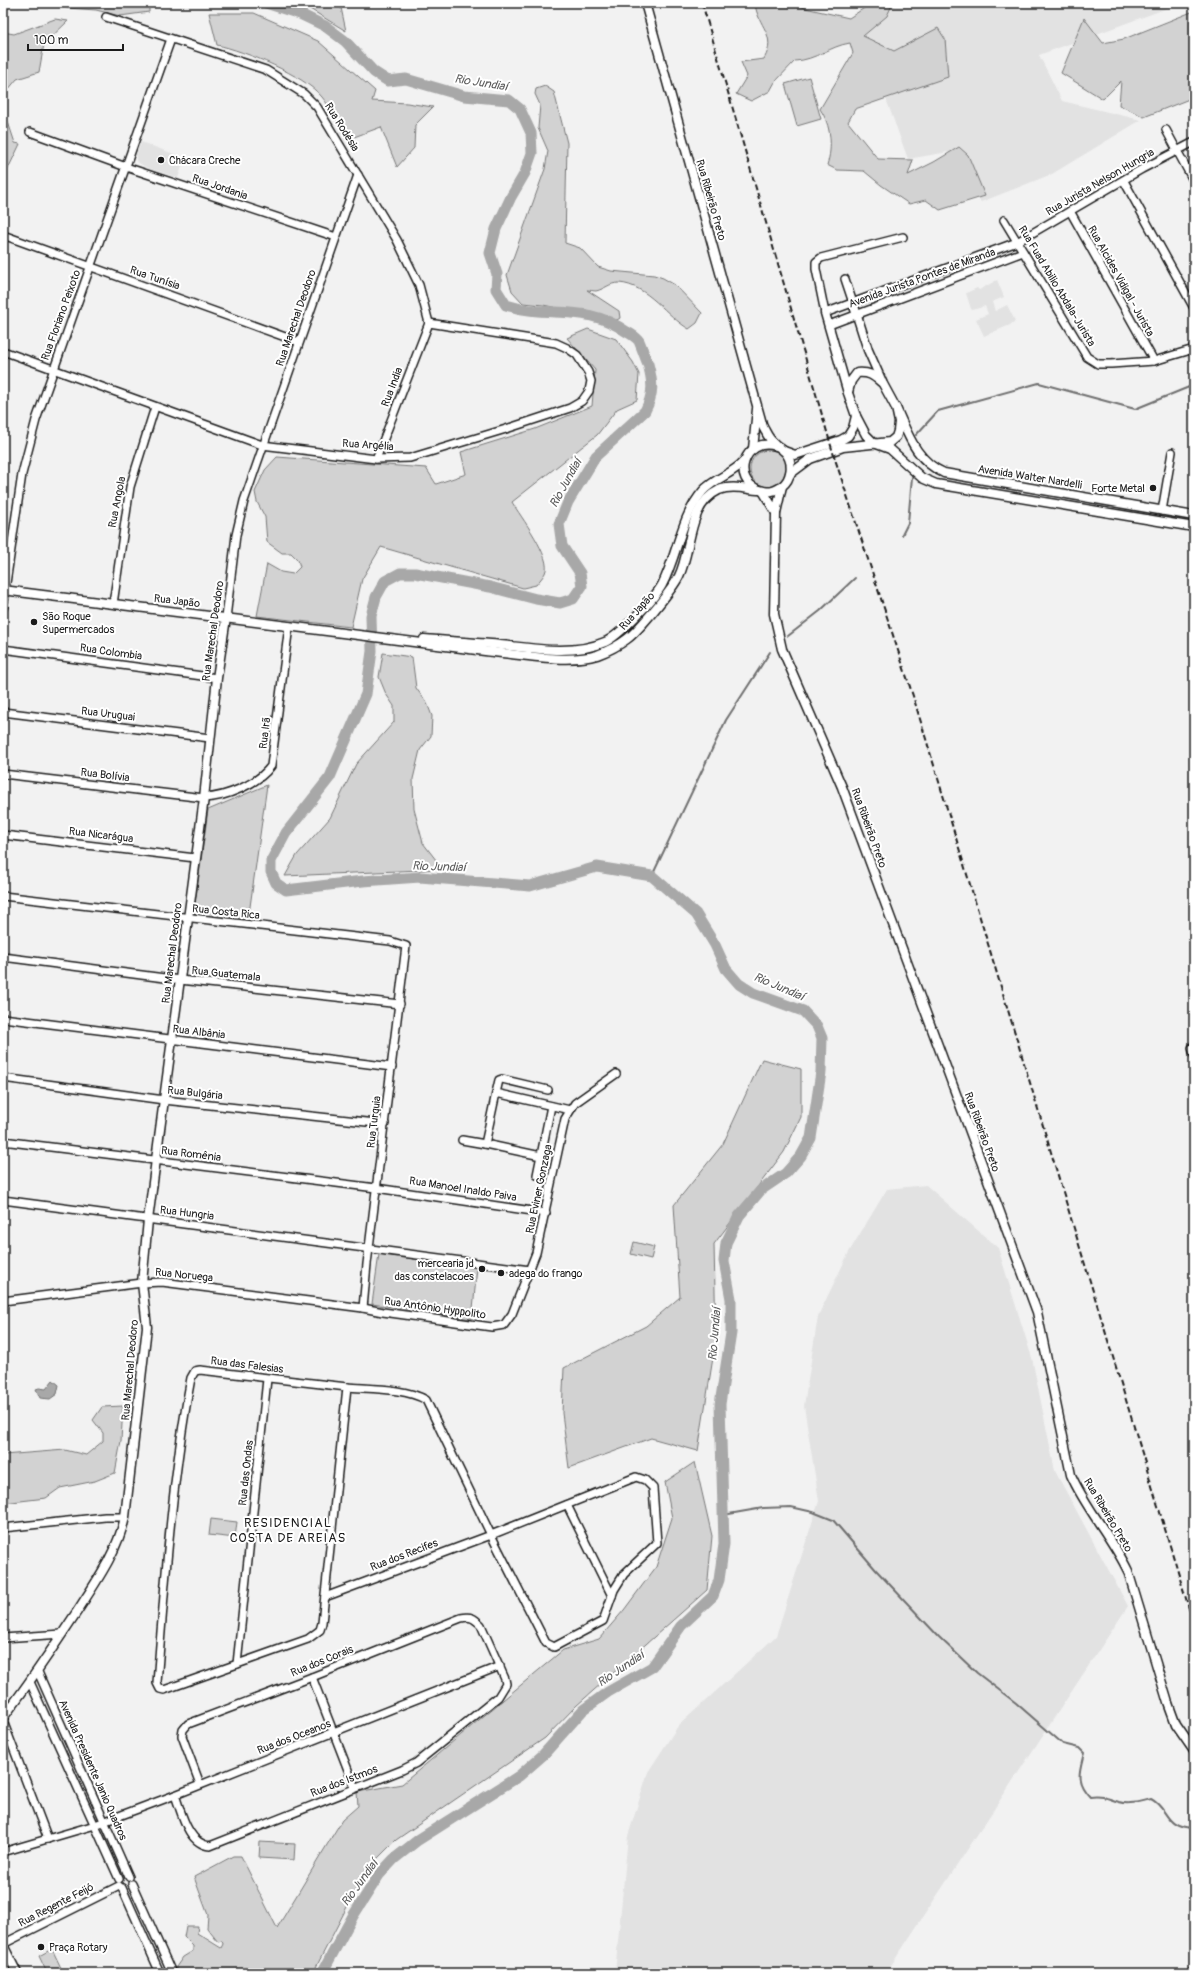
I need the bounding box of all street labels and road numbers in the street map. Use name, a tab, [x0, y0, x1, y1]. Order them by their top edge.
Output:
street label: Rua Rodésia	[322, 100, 362, 154]
street label: Rua Jurista Nelson Hungria	[1043, 146, 1157, 218]
street label: Rua Ribeirão Preto	[693, 158, 729, 242]
street label: Rua Jordania	[191, 171, 249, 203]
street label: Rua Fuad Abilio Abdala-Jurista	[1016, 223, 1098, 349]
street label: Rua Alcides Vidigal - Jurista	[1085, 223, 1157, 339]
street label: Avenida Jurista Pontes de Miranda	[847, 245, 997, 311]
street label: Rua Tunísia	[128, 263, 182, 293]
street label: Rua Floriano Peixoto	[39, 268, 83, 362]
street label: Rua Marechal Deodoro	[273, 268, 319, 368]
street label: Rua India	[379, 365, 405, 409]
street label: Rua Argélia	[342, 437, 394, 453]
street label: Avenida Walter Nardelli	[977, 462, 1083, 492]
street label: Rua Angola	[106, 475, 128, 529]
street label: Rua Marechal Deodoro	[200, 580, 227, 682]
street label: Rua Japão	[617, 589, 657, 633]
street label: Rua Japão	[153, 592, 201, 610]
street label: Rua Colombia	[79, 641, 143, 663]
street label: Rua Uruguai	[80, 704, 136, 724]
street label: Rua Irã	[257, 716, 273, 750]
street label: Rua Bolívia	[80, 766, 130, 784]
street label: Rua Ribeirão Preto	[849, 786, 889, 870]
street label: Rua Nicarágua	[68, 825, 134, 845]
street label: Rua Marechal Deodoro	[159, 902, 185, 1004]
street label: Rua Costa Rica	[192, 902, 260, 922]
street label: Rua Guatemala	[191, 964, 261, 984]
street label: Rua Albânia	[172, 1022, 226, 1042]
street label: Rua Bulgária	[167, 1084, 223, 1102]
street label: Rua Ribeirão Preto	[962, 1090, 1002, 1174]
street label: Rua Turquia	[364, 1095, 384, 1149]
street label: Rua Eviner Gonzaga	[523, 1143, 555, 1235]
street label: Rua Romênia	[160, 1144, 222, 1164]
street label: Rua Manoel Inaldo Paiva	[408, 1174, 518, 1204]
street label: Rua Hungria	[159, 1203, 215, 1223]
street label: Rua Noruega	[154, 1265, 214, 1285]
street label: Rua Antônio Hyppolito	[383, 1294, 487, 1322]
street label: Rua Marechal Deodoro	[119, 1319, 141, 1421]
street label: Rua das Falesias	[210, 1354, 284, 1376]
street label: Rua das Ondas	[236, 1440, 256, 1506]
street label: Rua Ribeirão Preto	[1081, 1476, 1135, 1554]
street label: Rua dos Recifes	[368, 1536, 440, 1574]
street label: Rua dos Corais	[289, 1643, 355, 1679]
street label: Avenida Presidente Janio Quadros	[56, 1698, 130, 1842]
street label: Rua dos Oceanos	[255, 1717, 333, 1757]
street label: Rua dos Istmos	[309, 1762, 379, 1800]
street label: Rua Regente Feijó	[16, 1880, 96, 1930]

